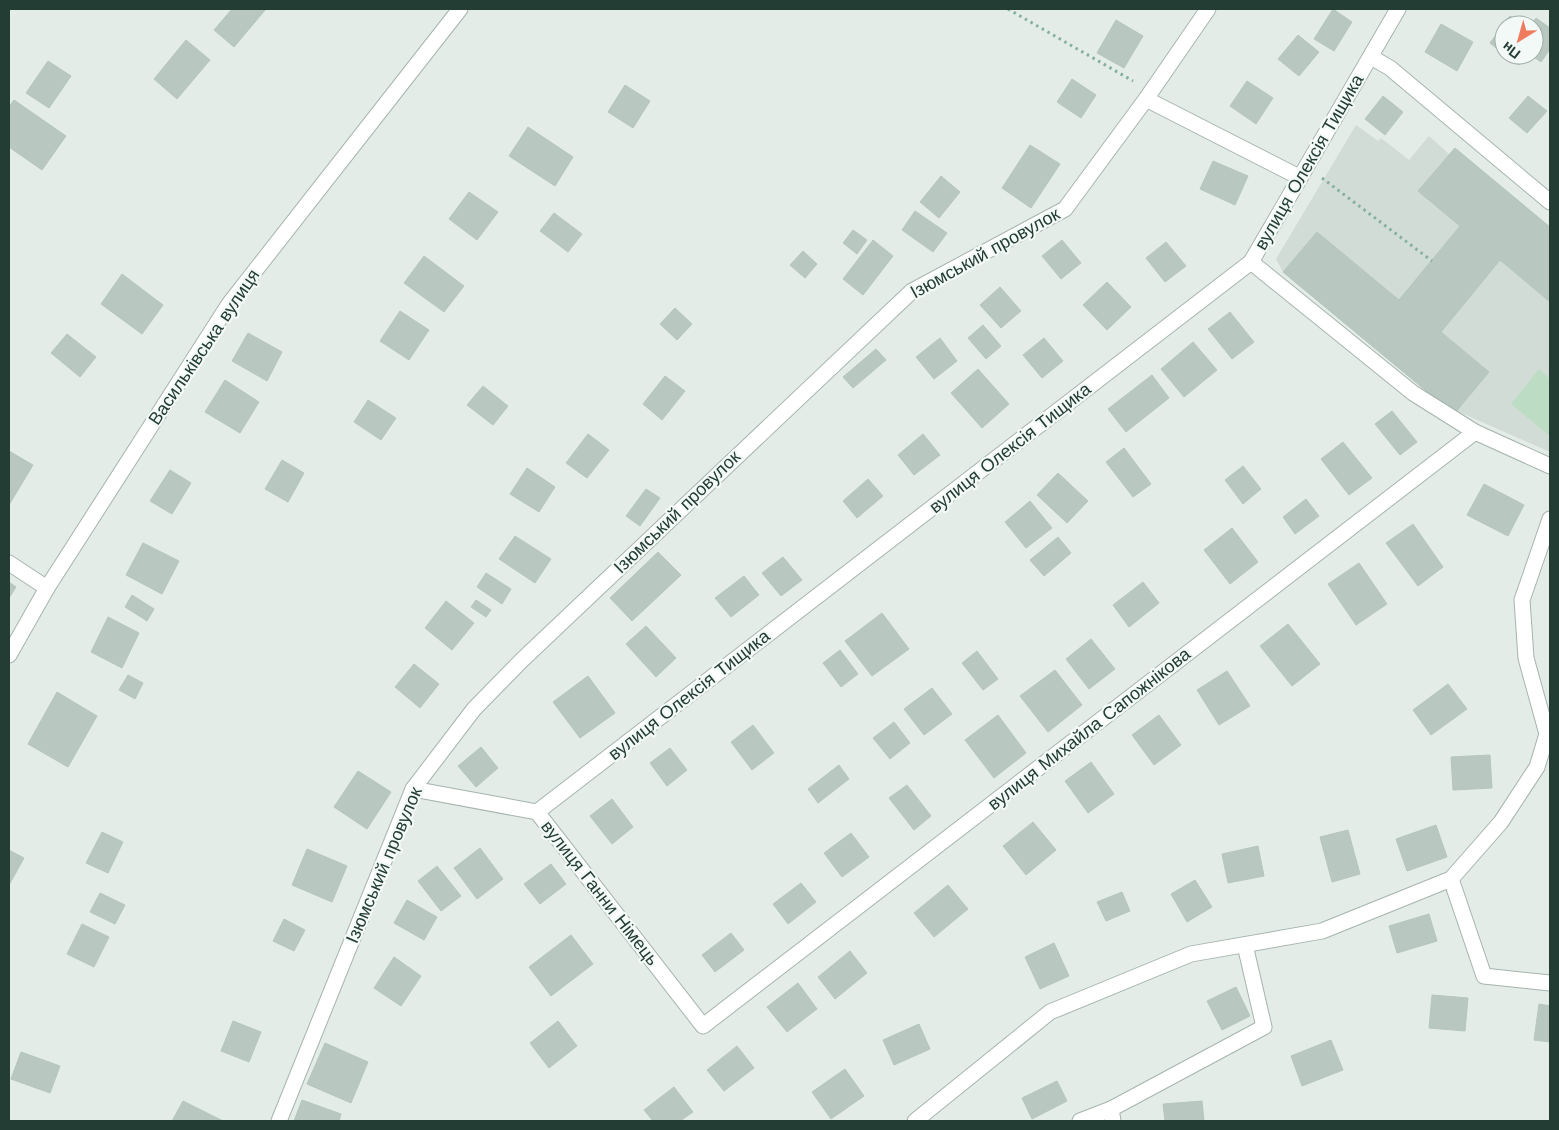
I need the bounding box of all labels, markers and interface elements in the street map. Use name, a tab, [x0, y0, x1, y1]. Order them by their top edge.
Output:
north arrow	[1494, 15, 1544, 65]
text: Пн	[1499, 38, 1523, 62]
street label: вулиця Олексія Тищика	[1250, 69, 1368, 253]
street label: Ізюмський провулок	[906, 203, 1063, 302]
street label: Васильківська вулиця	[144, 265, 264, 429]
street label: вулиця Олексія Тищика	[925, 377, 1095, 517]
street label: Ізюмський провулок	[609, 446, 744, 577]
street label: вулиця Олексія Тищика	[604, 624, 774, 764]
street label: вулиця Михайла Сапожнікова	[983, 642, 1195, 814]
street label: Ізюмський провулок	[341, 783, 426, 946]
street label: вулиця Ганни Німець	[537, 816, 664, 969]

